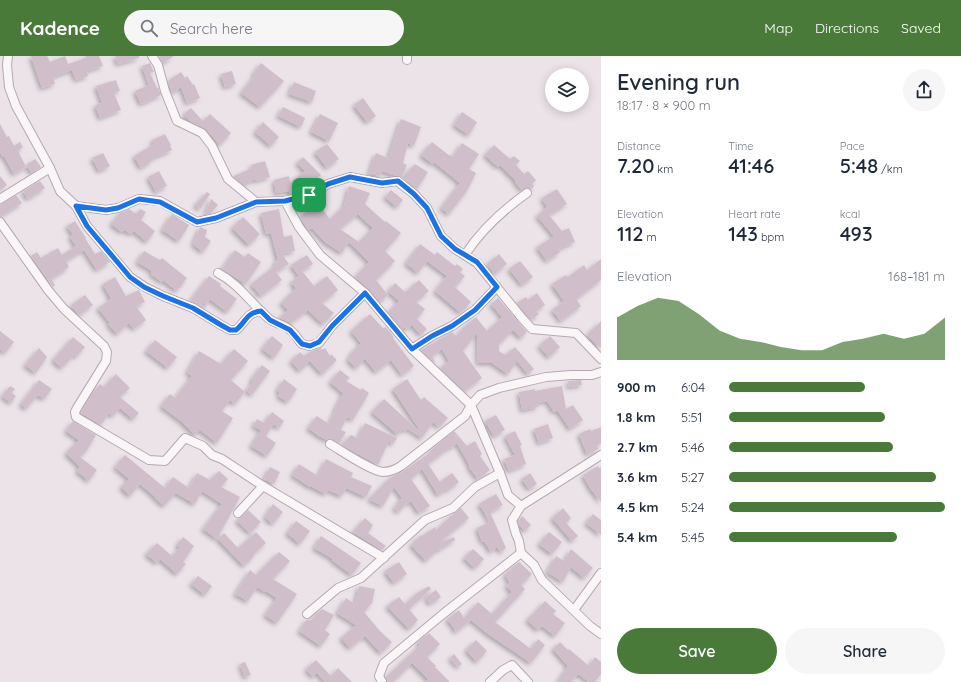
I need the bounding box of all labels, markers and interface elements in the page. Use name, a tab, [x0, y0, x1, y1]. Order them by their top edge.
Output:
search box	[124, 10, 404, 46]
text: Kadence	[20, 16, 100, 40]
icon: search	[138, 17, 160, 39]
text: Search here	[170, 19, 253, 38]
text: Map	[764, 19, 793, 37]
text: Directions	[815, 19, 879, 37]
text: Saved	[901, 19, 941, 37]
map controls	[545, 68, 589, 112]
button: layers	[545, 68, 589, 112]
text: Evening run	[617, 68, 740, 96]
button: share	[903, 69, 945, 111]
text: 18:17 · 8 × 900 m	[617, 97, 711, 113]
text: Distance	[617, 139, 661, 153]
text: Time	[728, 139, 754, 153]
text: Pace	[840, 139, 865, 153]
text: 7.20	[617, 153, 654, 178]
text: 41:46	[728, 153, 774, 178]
text: 5:48	[840, 153, 878, 178]
text: km	[654, 162, 673, 176]
text: /km	[878, 162, 903, 176]
pin	[292, 178, 326, 212]
icon: arrive	[298, 184, 320, 206]
text: Elevation	[617, 207, 663, 221]
text: Heart rate	[728, 207, 781, 221]
text: kcal	[840, 207, 860, 221]
text: 112	[617, 221, 644, 246]
text: 143	[728, 221, 758, 246]
text: 493	[840, 221, 873, 246]
text: m	[644, 230, 657, 244]
text: bpm	[758, 230, 784, 244]
text: Elevation	[617, 268, 672, 284]
text: 168–181 m	[888, 268, 945, 284]
text: 900 m	[617, 379, 656, 395]
text: 6:04	[681, 379, 705, 395]
text: 1.8 km	[617, 409, 655, 425]
text: 5:51	[681, 409, 702, 425]
text: 2.7 km	[617, 439, 658, 455]
text: 5:46	[681, 439, 704, 455]
text: 3.6 km	[617, 469, 657, 485]
text: 5:27	[681, 469, 704, 485]
text: 4.5 km	[617, 499, 658, 515]
text: 5:24	[681, 499, 704, 515]
text: 5.4 km	[617, 529, 657, 545]
text: 5:45	[681, 529, 705, 545]
button: Save	[617, 628, 777, 674]
button: Share	[785, 628, 945, 674]

